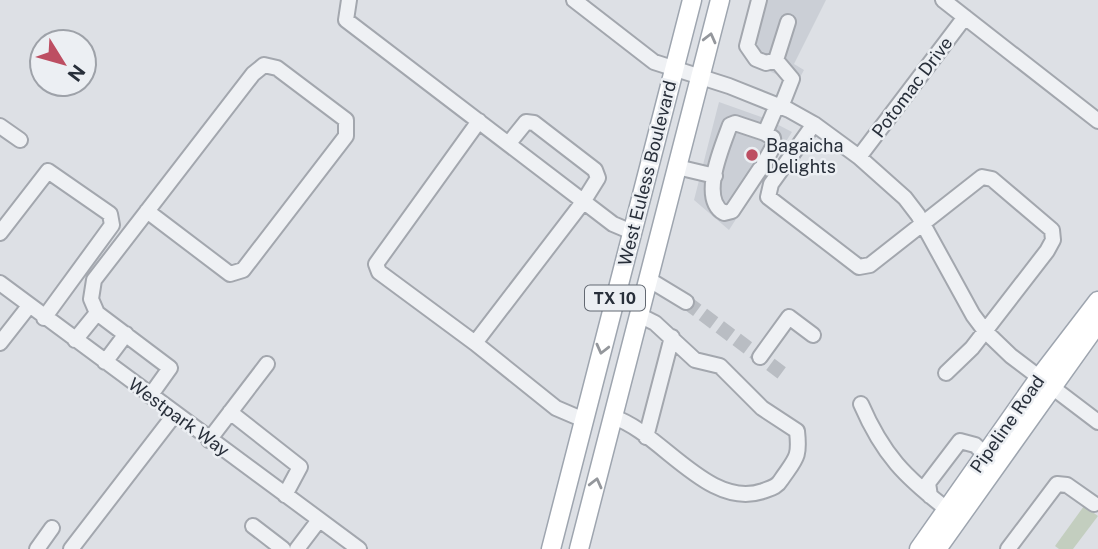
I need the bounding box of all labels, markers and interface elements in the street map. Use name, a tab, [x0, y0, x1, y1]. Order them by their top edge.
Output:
north arrow	[28, 28, 98, 98]
one-way arrow	[702, 32, 716, 44]
street label: Potomac Drive	[867, 33, 957, 141]
text: N	[63, 61, 90, 86]
street label: West Euless Boulevard	[614, 78, 680, 268]
place label: Bagaicha Delights	[766, 135, 843, 177]
marker: Bagaicha Delights	[744, 147, 760, 163]
road number: TX 10	[585, 286, 645, 310]
one-way arrow	[596, 343, 610, 355]
street label: Pipeline Road	[966, 371, 1048, 477]
street label: Westpark Way	[124, 373, 234, 461]
one-way arrow	[588, 477, 602, 489]

